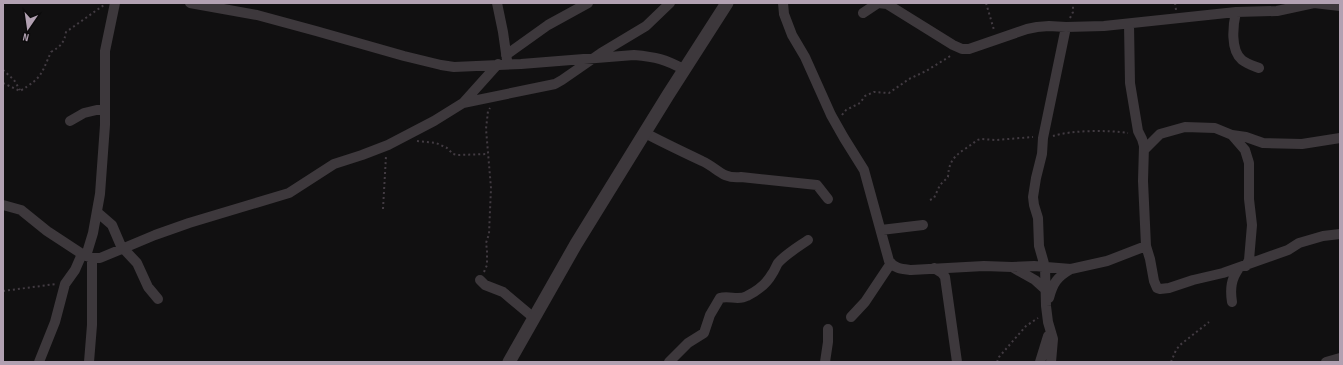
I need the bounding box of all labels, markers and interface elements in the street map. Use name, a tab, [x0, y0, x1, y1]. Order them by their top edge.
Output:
north arrow	[8, 8, 48, 48]
text: N	[21, 30, 30, 44]

